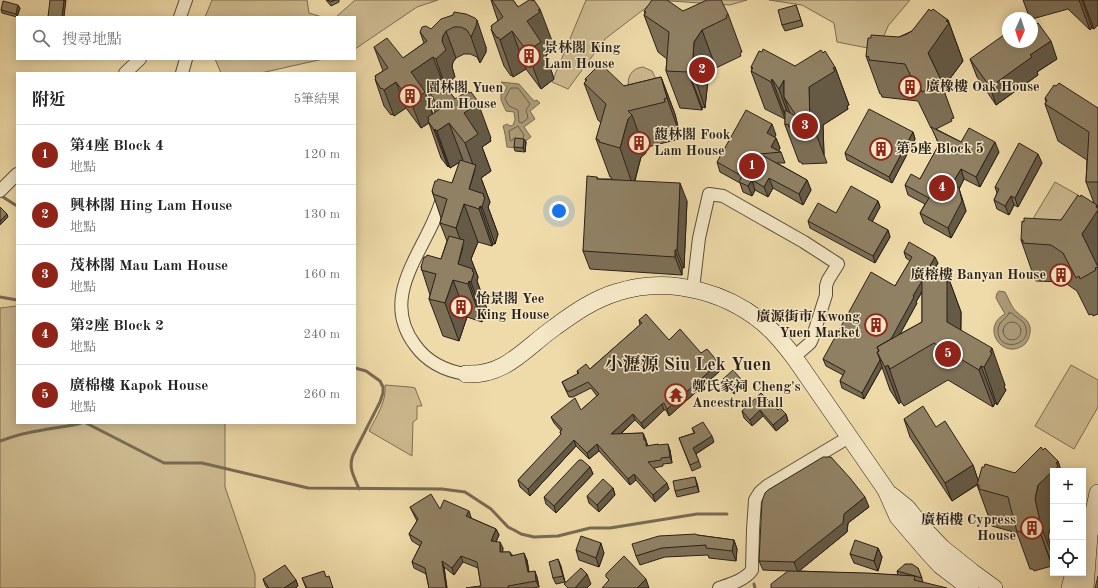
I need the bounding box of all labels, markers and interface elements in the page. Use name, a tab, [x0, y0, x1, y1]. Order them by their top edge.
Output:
north arrow	[1002, 12, 1038, 48]
search box	[16, 16, 356, 60]
icon: search	[30, 27, 52, 49]
text: 搜尋地點	[62, 33, 122, 48]
place label: 景林閣 King Lam House	[544, 40, 621, 71]
building icon: 景林閣 King Lam House	[516, 43, 542, 69]
pin: 2	[689, 55, 715, 85]
building icon: 廣橡樓 Oak House	[897, 74, 923, 100]
place label: 廣橡樓 Oak House	[926, 78, 1040, 94]
place label: 園林閣 Yuen Lam House	[426, 80, 503, 111]
building icon: 園林閣 Yuen Lam House	[397, 83, 423, 109]
text: 附近	[32, 92, 66, 109]
text: 5筆結果	[293, 93, 340, 106]
pin: 3	[792, 111, 818, 141]
place label: 馥林閣 Fook Lam House	[654, 127, 731, 158]
building icon: 馥林閣 Fook Lam House	[626, 130, 652, 156]
building icon: 第5座 Block 5	[868, 136, 894, 162]
text: 第4座 Block 4	[70, 139, 164, 154]
place label: 第5座 Block 5	[896, 140, 984, 156]
text: 1	[41, 148, 49, 161]
text: 120 m	[303, 148, 340, 161]
pin: 1	[739, 151, 765, 181]
text: 地點	[70, 161, 96, 174]
pin: 4	[929, 173, 955, 203]
text: 興林閣 Hing Lam House	[70, 199, 232, 214]
your location	[549, 201, 569, 221]
text: 2	[41, 208, 49, 221]
text: 130 m	[303, 208, 340, 221]
text: 地點	[70, 221, 96, 234]
text: 茂林閣 Mau Lam House	[70, 259, 228, 274]
building icon: 廣榕樓 Banyan House	[1048, 262, 1074, 288]
place label: 廣榕樓 Banyan House	[911, 266, 1046, 282]
text: 3	[41, 268, 49, 281]
text: 160 m	[303, 268, 340, 281]
text: 地點	[70, 281, 96, 294]
place label: 怡景閣 Yee King House	[476, 291, 549, 322]
building icon: 怡景閣 Yee King House	[448, 294, 474, 320]
place label: 廣源街市 Kwong Yuen Market	[757, 308, 860, 340]
building icon: 廣源街市 Kwong Yuen Market	[863, 312, 889, 338]
text: 第2座 Block 2	[70, 319, 164, 334]
text: 4	[41, 328, 49, 341]
text: 240 m	[303, 328, 340, 341]
pin: 5	[935, 339, 961, 369]
text: 地點	[70, 341, 96, 354]
district label: 小瀝源 Siu Lek Yuen	[605, 354, 771, 374]
place label: 鄭氏家祠 Cheng's Ancestral Hall	[692, 378, 801, 410]
text: 廣棉樓 Kapok House	[70, 379, 208, 394]
temple icon: 鄭氏家祠 Cheng's Ancestral Hall	[663, 382, 689, 408]
text: 5	[41, 388, 49, 401]
text: 260 m	[303, 388, 340, 401]
text: 地點	[70, 401, 96, 414]
map controls	[1050, 468, 1086, 576]
button: +	[1050, 468, 1086, 504]
button: −	[1050, 504, 1086, 540]
place label: 廣栢樓 Cypress House	[921, 511, 1016, 543]
building icon: 廣栢樓 Cypress House	[1019, 515, 1045, 541]
button: locate	[1050, 540, 1086, 576]

